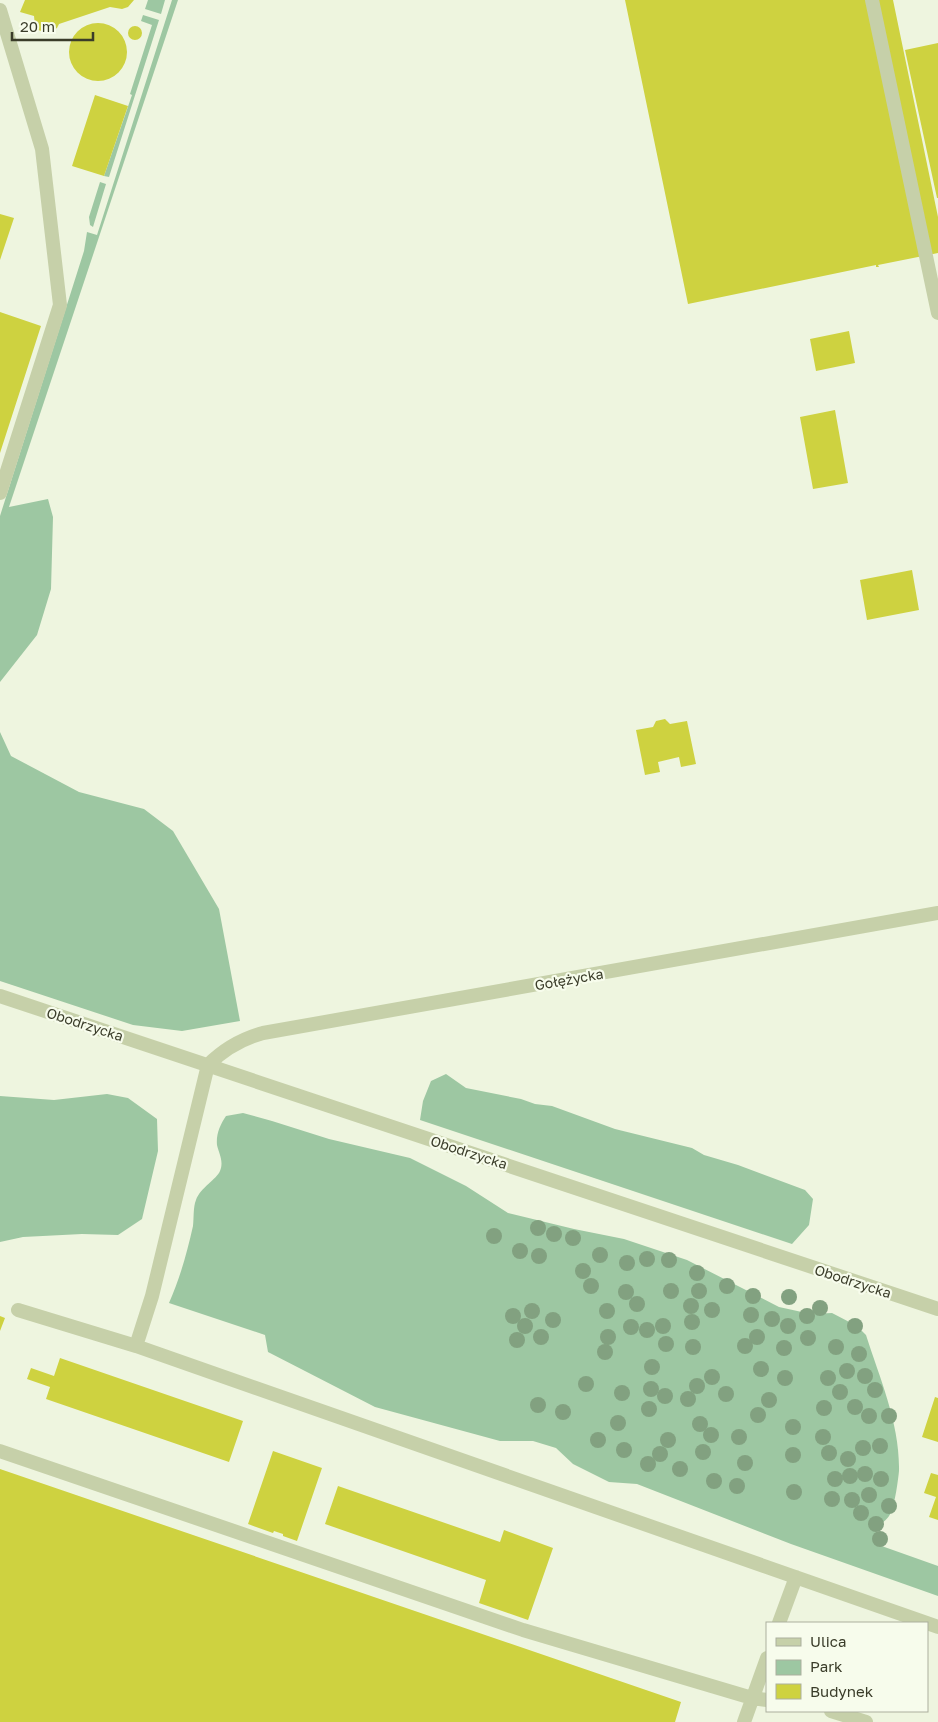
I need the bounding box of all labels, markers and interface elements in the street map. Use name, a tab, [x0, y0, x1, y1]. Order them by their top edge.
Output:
scale bar	[12, 10, 94, 42]
text: 20 m	[20, 17, 55, 35]
street label: Gołężycka	[533, 965, 605, 993]
street label: Obodrzycka	[44, 1004, 126, 1044]
street label: Obodrzycka	[428, 1132, 510, 1172]
street label: Obodrzycka	[812, 1261, 894, 1301]
legend	[766, 1622, 928, 1712]
text: Ulica	[810, 1632, 846, 1650]
text: Park	[810, 1657, 843, 1675]
text: Budynek	[810, 1682, 874, 1700]

